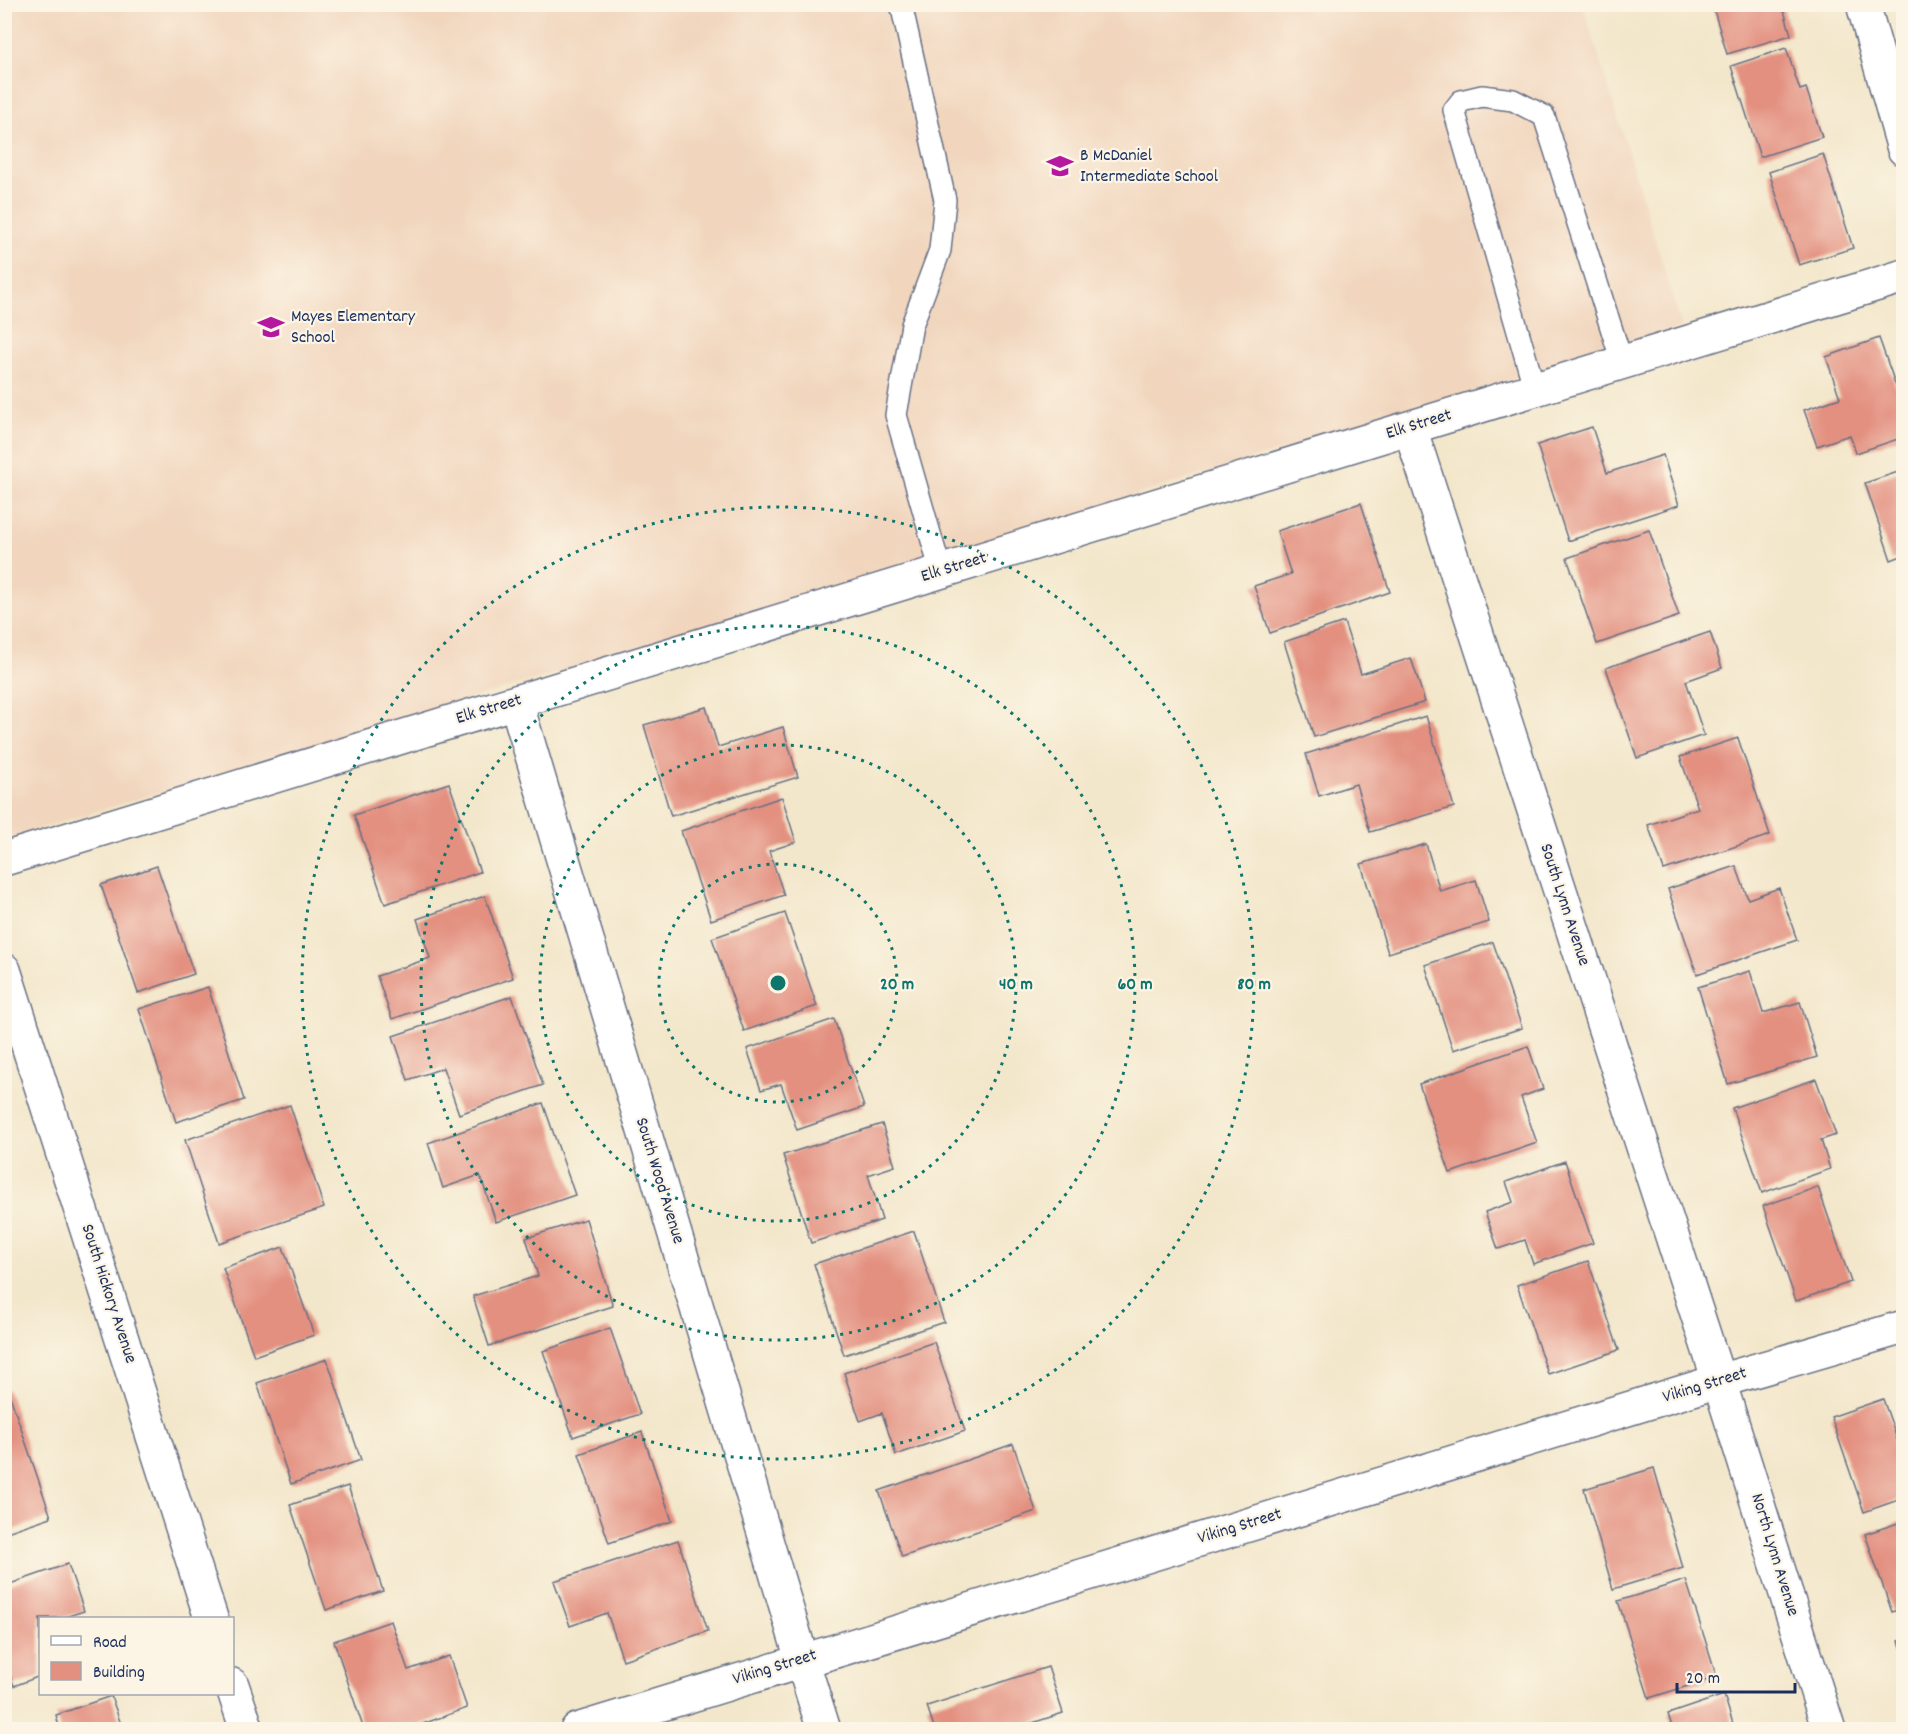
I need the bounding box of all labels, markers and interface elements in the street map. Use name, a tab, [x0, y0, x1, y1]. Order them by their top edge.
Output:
place label: B McDaniel Intermediate School	[1080, 144, 1219, 190]
school or university icon: B McDaniel Intermediate School	[1045, 151, 1075, 181]
place label: Mayes Elementary School	[291, 305, 416, 351]
school or university icon: Mayes Elementary School	[256, 312, 286, 342]
street label: Elk Street	[1383, 403, 1455, 447]
street label: Elk Street	[918, 546, 990, 590]
street label: Elk Street	[453, 688, 525, 732]
street label: South Lynn Avenue	[1532, 841, 1596, 970]
centre of rings	[768, 973, 788, 993]
text: 20 m	[880, 973, 914, 998]
text: 40 m	[999, 973, 1033, 998]
text: 60 m	[1117, 973, 1153, 998]
text: 80 m	[1237, 973, 1271, 998]
street label: South Wood Avenue	[628, 1115, 690, 1247]
street label: South Hickory Avenue	[74, 1221, 142, 1367]
street label: Viking Street	[1660, 1361, 1750, 1411]
street label: North Lynn Avenue	[1743, 1491, 1805, 1620]
street label: Viking Street	[1195, 1502, 1285, 1552]
legend	[39, 1617, 234, 1695]
text: Road	[93, 1631, 127, 1656]
street label: Viking Street	[730, 1643, 820, 1693]
scale bar	[1677, 1656, 1796, 1694]
text: Building	[93, 1661, 145, 1686]
text: 20 m	[1686, 1667, 1720, 1692]

